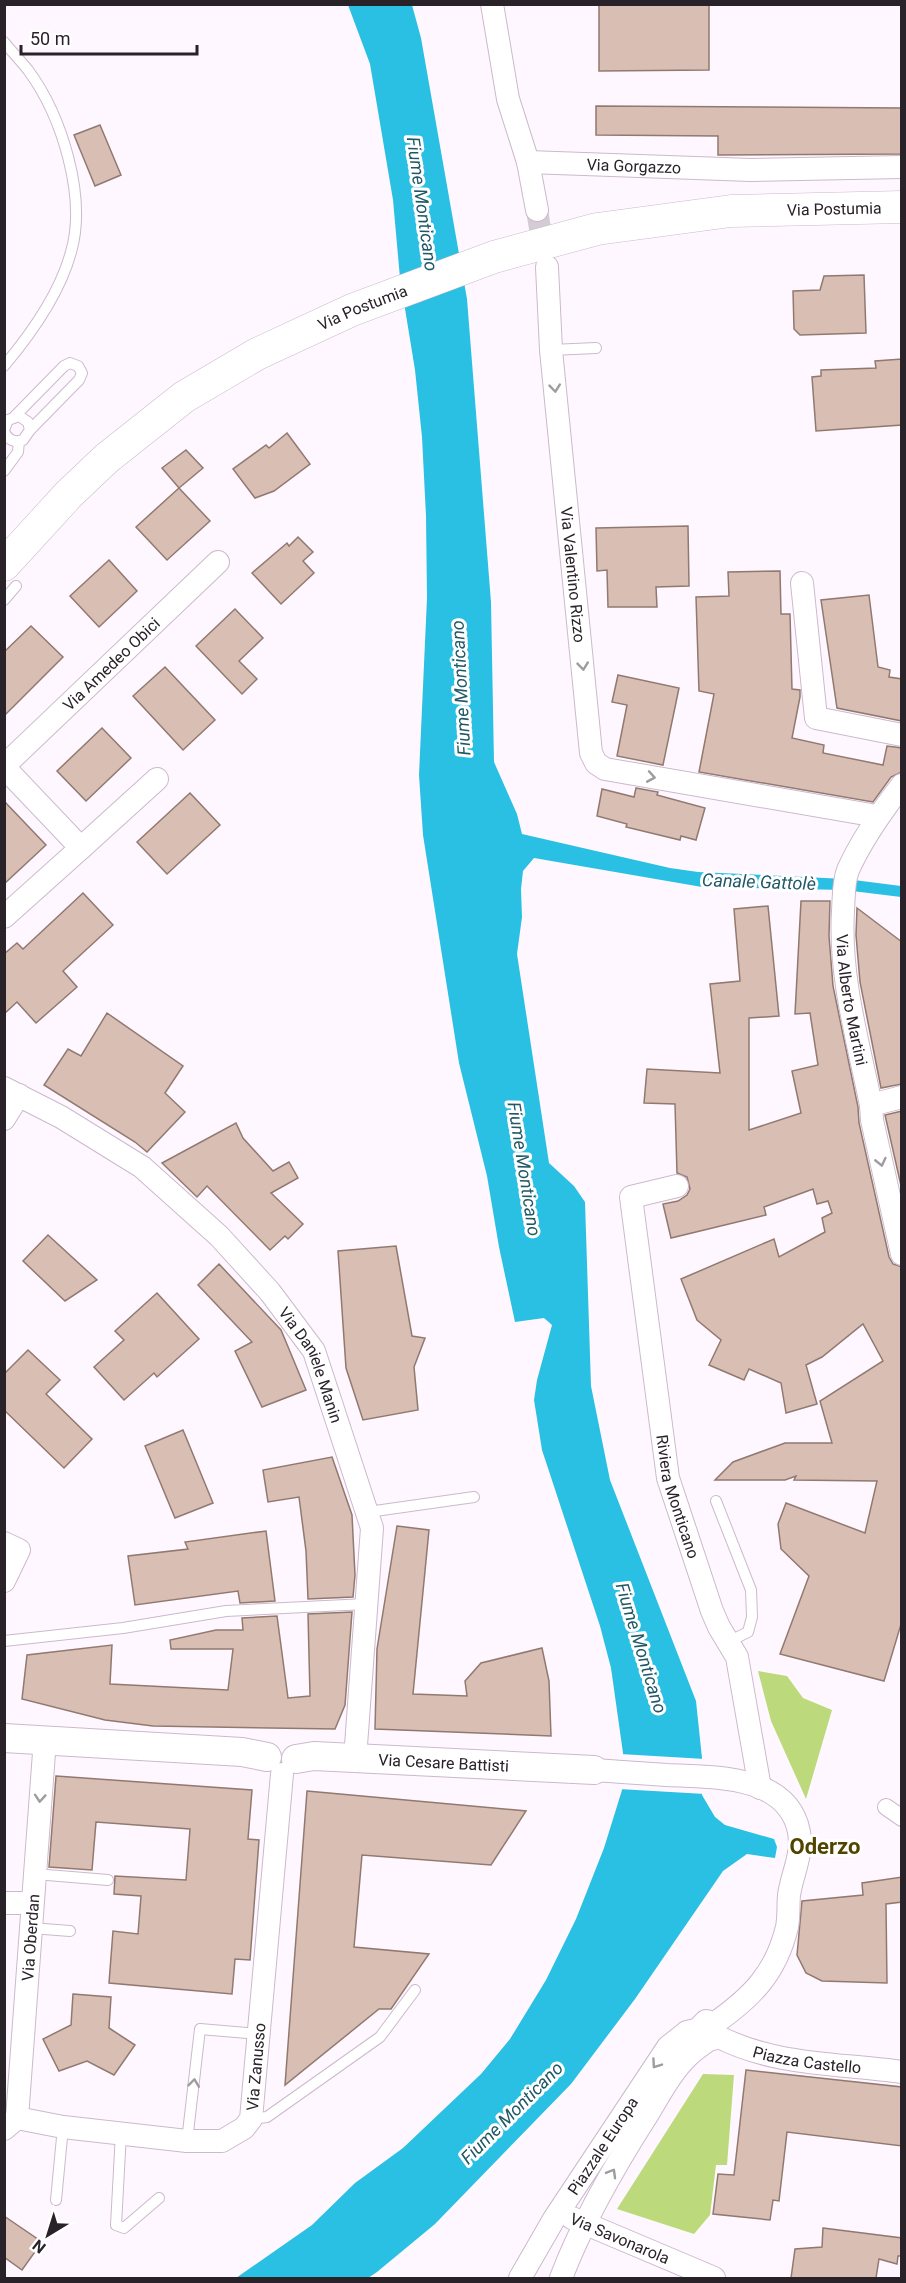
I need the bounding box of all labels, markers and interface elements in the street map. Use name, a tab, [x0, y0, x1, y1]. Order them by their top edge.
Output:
scale bar	[21, 18, 196, 56]
text: 50 m	[30, 28, 70, 49]
water label: Fiume Monticano	[403, 135, 442, 273]
street label: Via Gorgazzo	[586, 155, 682, 177]
street label: Via Postumia	[787, 198, 882, 220]
street label: Via Postumia	[315, 281, 410, 334]
one-way arrow	[548, 384, 561, 393]
street label: Via Valentino Rizzo	[557, 506, 589, 644]
street label: Via Amedeo Obici	[59, 614, 164, 715]
water label: Fiume Monticano	[446, 620, 475, 756]
one-way arrow	[576, 661, 589, 670]
one-way arrow	[646, 770, 656, 783]
water label: Canale Gattolè	[702, 869, 816, 894]
street label: Via Alberto Martini	[832, 934, 871, 1067]
water label: Fiume Monticano	[504, 1100, 545, 1238]
one-way arrow	[874, 1157, 887, 1167]
street label: Via Daniele Manin	[274, 1303, 346, 1425]
street label: Riviera Monticano	[652, 1434, 703, 1561]
water label: Fiume Monticano	[612, 1580, 671, 1716]
street label: Via Cesare Battisti	[378, 1750, 509, 1776]
one-way arrow	[34, 1793, 47, 1802]
district label: Oderzo	[790, 1834, 860, 1859]
street label: Via Oberdan	[18, 1893, 44, 1982]
street label: Via Zanusso	[243, 2022, 270, 2112]
street label: Piazza Castello	[751, 2042, 862, 2077]
water label: Fiume Monticano	[456, 2057, 567, 2168]
one-way arrow	[652, 2057, 663, 2068]
one-way arrow	[187, 2078, 200, 2088]
street label: Piazzale Europa	[564, 2093, 642, 2199]
one-way arrow	[605, 2169, 616, 2180]
north arrow	[18, 2205, 78, 2265]
street label: Via Savonarola	[567, 2209, 672, 2268]
text: N	[29, 2235, 49, 2257]

